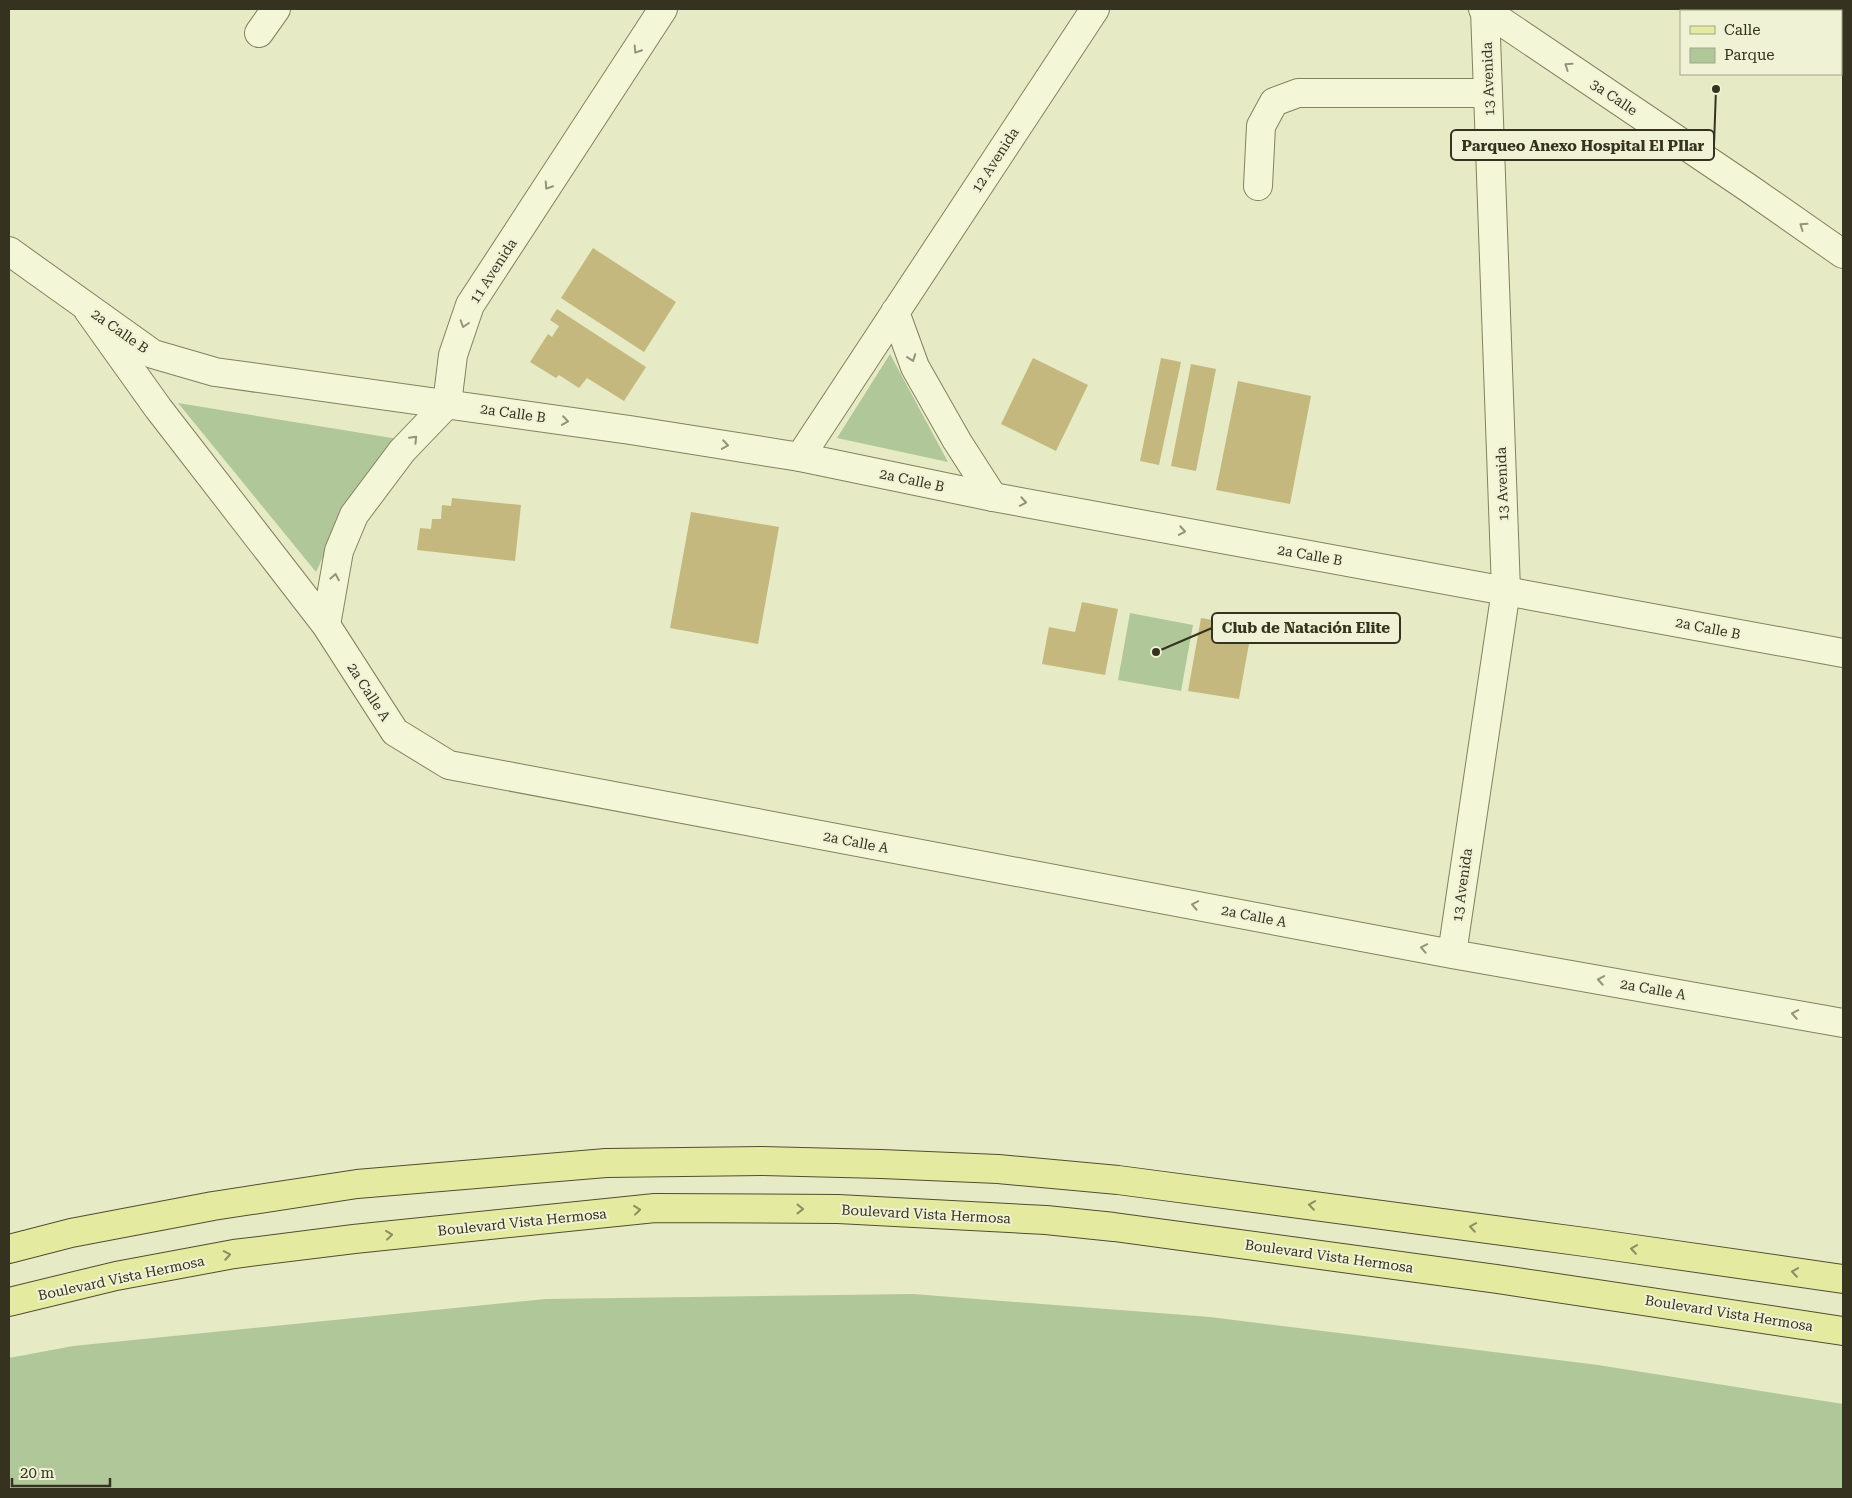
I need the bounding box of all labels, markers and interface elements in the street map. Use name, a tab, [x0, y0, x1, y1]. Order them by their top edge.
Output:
legend	[1680, 10, 1842, 75]
text: Calle	[1724, 21, 1760, 39]
street label: 13 Avenida	[1479, 41, 1497, 116]
one-way arrow	[633, 44, 643, 53]
text: Parque	[1724, 46, 1775, 64]
one-way arrow	[1564, 63, 1573, 72]
street label: 3a Calle	[1588, 76, 1641, 119]
street label: 12 Avenida	[968, 124, 1022, 195]
callout: Parqueo Anexo Hospital El PIlar	[1451, 130, 1714, 160]
text: Parqueo Anexo Hospital El PIlar	[1462, 137, 1705, 155]
one-way arrow	[545, 180, 554, 189]
one-way arrow	[1799, 223, 1809, 232]
street label: 11 Avenida	[466, 235, 520, 306]
street label: 2a Calle B	[88, 306, 152, 356]
one-way arrow	[460, 319, 470, 328]
one-way arrow	[906, 353, 916, 362]
street label: 2a Calle B	[479, 400, 547, 426]
one-way arrow	[561, 415, 569, 425]
one-way arrow	[408, 436, 417, 445]
one-way arrow	[721, 440, 730, 450]
street label: 13 Avenida	[1493, 446, 1511, 521]
street label: 2a Calle B	[878, 465, 946, 495]
one-way arrow	[1018, 497, 1027, 507]
one-way arrow	[1178, 526, 1187, 536]
street label: 2a Calle B	[1276, 541, 1344, 569]
one-way arrow	[329, 573, 339, 582]
callout: Club de Natación Elite	[1212, 613, 1400, 643]
street label: 2a Calle B	[1674, 614, 1742, 642]
text: Club de Natación Elite	[1222, 619, 1390, 637]
street label: 2a Calle A	[344, 660, 394, 724]
street label: 2a Calle A	[822, 828, 890, 856]
street label: 13 Avenida	[1449, 847, 1475, 923]
one-way arrow	[1191, 901, 1199, 911]
street label: 2a Calle A	[1220, 902, 1288, 930]
one-way arrow	[1419, 944, 1428, 954]
one-way arrow	[1596, 975, 1605, 985]
street label: 2a Calle A	[1619, 975, 1687, 1003]
one-way arrow	[1791, 1010, 1800, 1020]
one-way arrow	[1308, 1201, 1316, 1211]
street label: Boulevard Vista Hermosa	[841, 1202, 1012, 1226]
one-way arrow	[796, 1204, 804, 1214]
street label: Boulevard Vista Hermosa	[437, 1205, 608, 1239]
one-way arrow	[634, 1205, 642, 1216]
one-way arrow	[1469, 1222, 1477, 1233]
one-way arrow	[385, 1230, 393, 1241]
street label: Boulevard Vista Hermosa	[1244, 1236, 1415, 1276]
one-way arrow	[1630, 1244, 1638, 1254]
one-way arrow	[223, 1251, 232, 1261]
street label: Boulevard Vista Hermosa	[36, 1252, 206, 1303]
one-way arrow	[1791, 1267, 1799, 1278]
street label: Boulevard Vista Hermosa	[1644, 1292, 1815, 1334]
scale bar	[12, 1456, 110, 1488]
text: 20 m	[20, 1464, 55, 1482]

